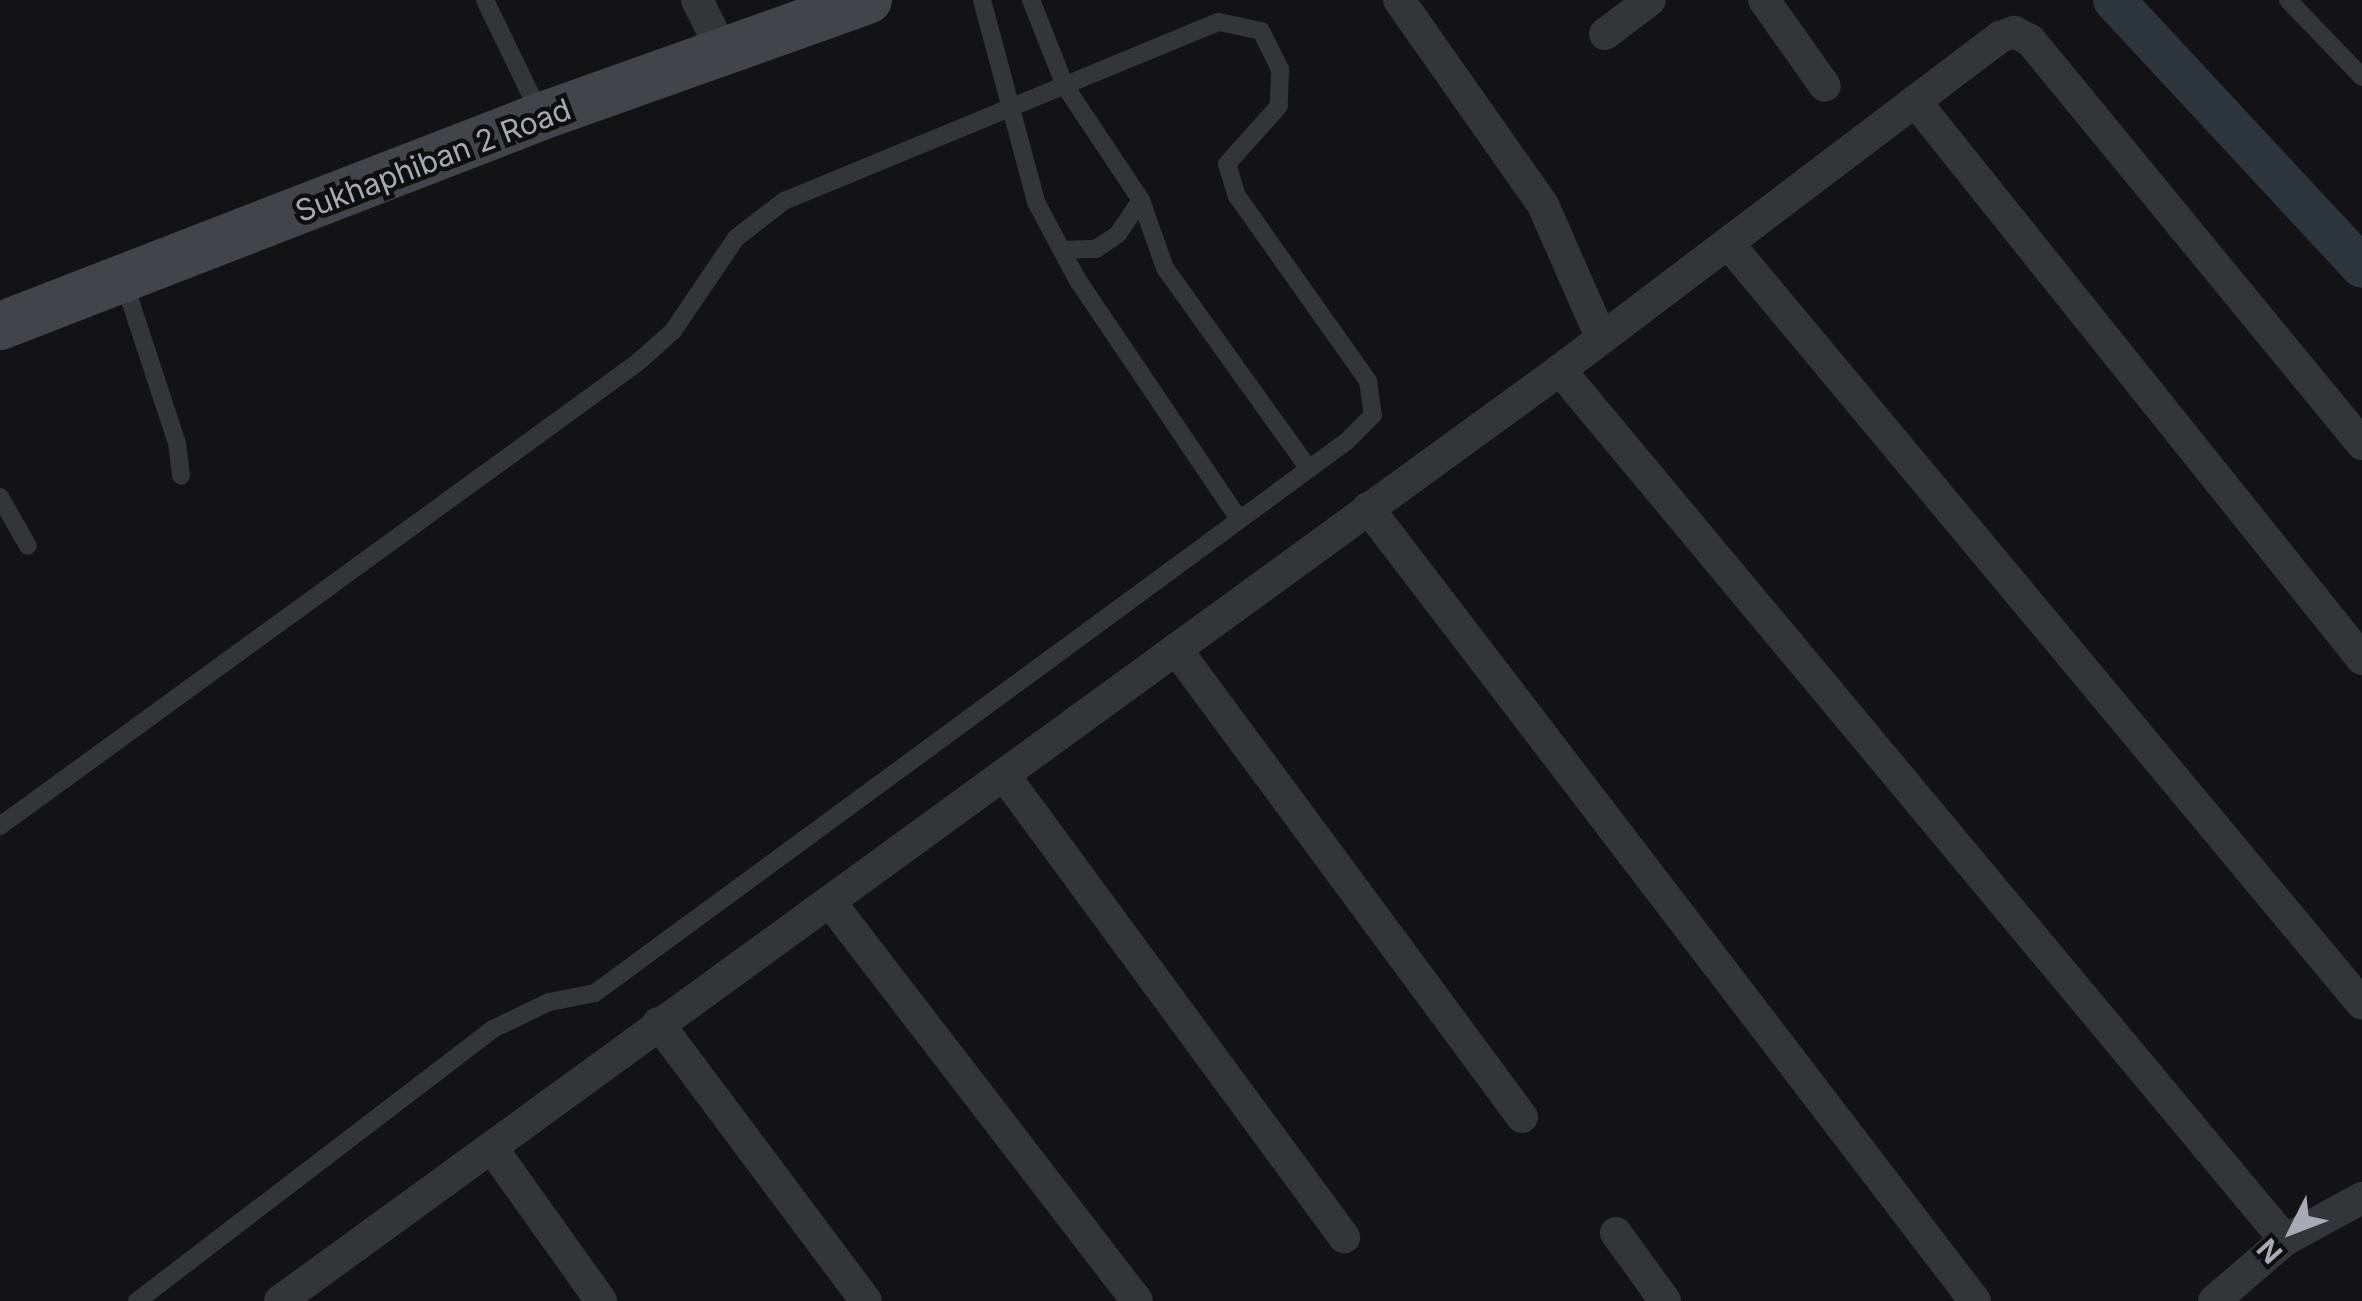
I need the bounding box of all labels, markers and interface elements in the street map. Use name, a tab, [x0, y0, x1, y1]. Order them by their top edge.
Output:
street label: Sukhaphiban 2 Road	[290, 91, 576, 229]
north arrow	[2242, 1181, 2342, 1281]
text: N	[2250, 1232, 2289, 1270]

